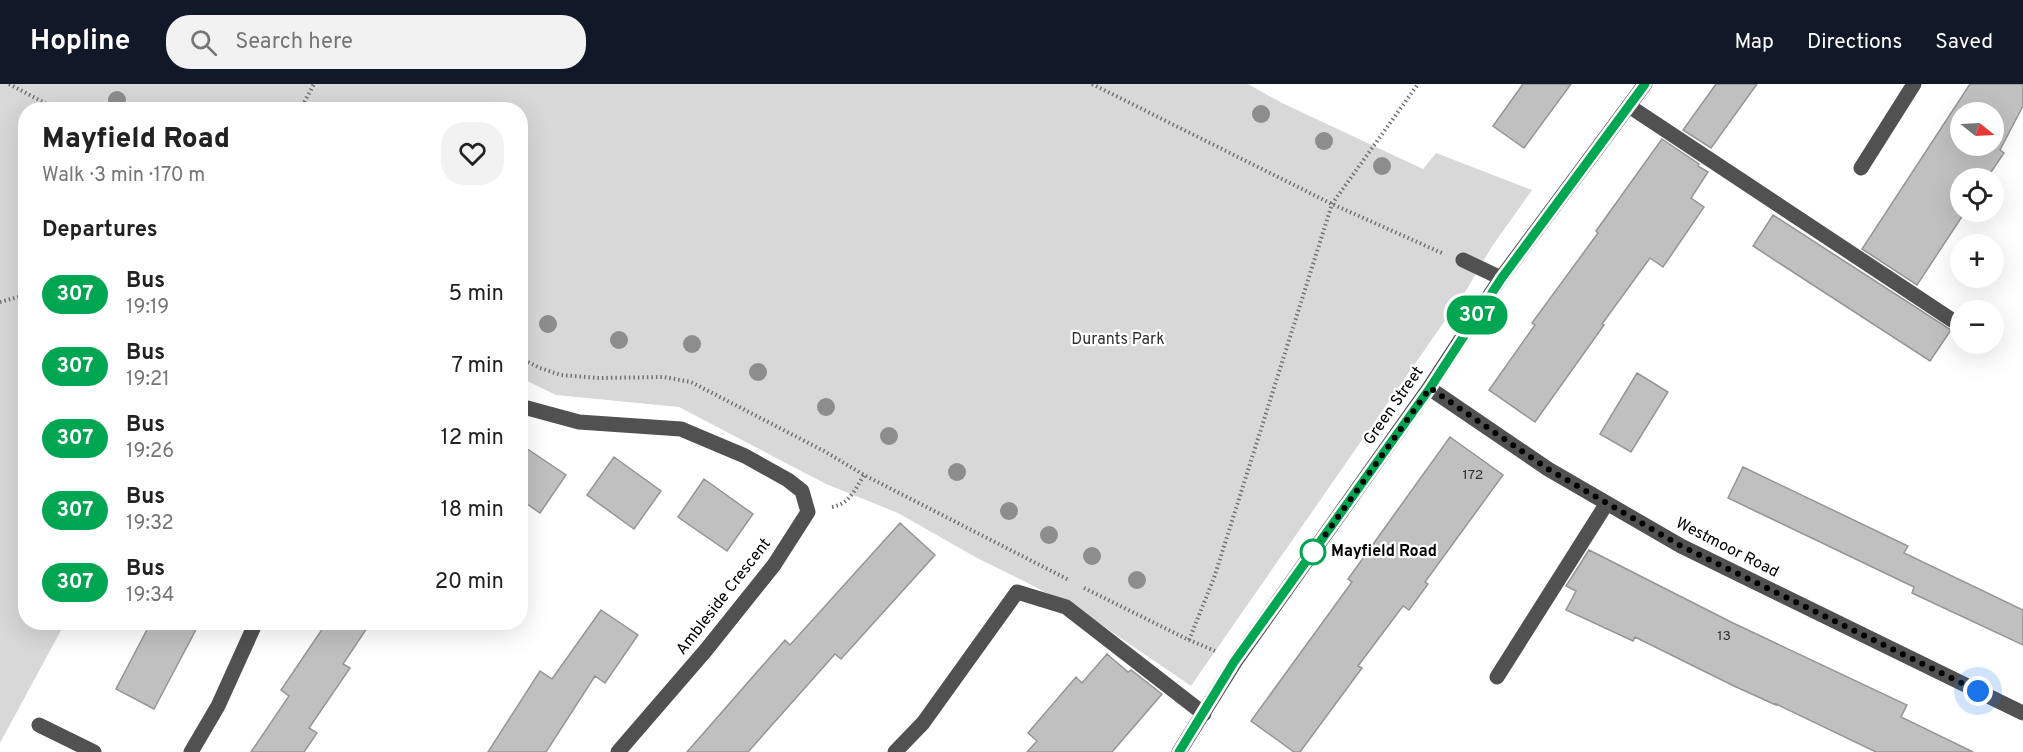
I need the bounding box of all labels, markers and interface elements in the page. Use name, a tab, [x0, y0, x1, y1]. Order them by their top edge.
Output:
search box	[166, 15, 586, 69]
text: Hopline	[30, 24, 130, 60]
icon: search	[187, 26, 220, 59]
text: Search here	[235, 29, 353, 56]
text: Map	[1734, 29, 1774, 56]
text: Directions	[1807, 29, 1902, 56]
text: Saved	[1935, 29, 1993, 56]
north arrow	[1950, 102, 2004, 156]
map controls	[1950, 102, 2004, 354]
text: Mayfield Road	[42, 122, 230, 158]
button: heart	[441, 122, 504, 185]
text: Walk · 3 min · 170 m	[42, 163, 205, 189]
button: locate	[1950, 168, 2004, 222]
text: Departures	[42, 217, 158, 244]
button: +	[1950, 234, 2004, 288]
text: Bus	[126, 268, 165, 295]
text: 307	[57, 281, 93, 308]
text: 5 min	[449, 281, 504, 308]
text: 19:19	[126, 295, 169, 321]
line badge: 307	[1442, 296, 1512, 334]
button: −	[1950, 300, 2004, 354]
text: 307	[1459, 302, 1495, 329]
park label: Durants Park	[1071, 330, 1165, 350]
text: Bus	[126, 340, 165, 367]
text: 307	[57, 353, 93, 380]
text: 7 min	[452, 353, 504, 380]
street label: Green Street	[1360, 363, 1428, 449]
text: 19:21	[126, 367, 170, 393]
text: Bus	[126, 412, 165, 439]
text: 307	[57, 425, 93, 452]
text: 12 min	[441, 425, 504, 452]
text: 19:26	[126, 439, 174, 465]
house number: 172	[1463, 467, 1483, 484]
text: Bus	[126, 484, 165, 511]
text: 307	[57, 497, 93, 524]
text: 18 min	[441, 497, 504, 524]
text: 19:32	[126, 511, 174, 537]
street label: Westmoor Road	[1672, 513, 1782, 583]
street label: Ambleside Crescent	[672, 535, 776, 659]
marker: Mayfield Road	[1300, 539, 1326, 565]
place label: Mayfield Road	[1331, 542, 1437, 562]
text: Bus	[126, 556, 165, 583]
text: 307	[57, 569, 93, 596]
text: 20 min	[435, 569, 504, 596]
text: 19:34	[126, 583, 174, 609]
house number: 13	[1717, 628, 1731, 645]
your location	[1963, 676, 1993, 706]

